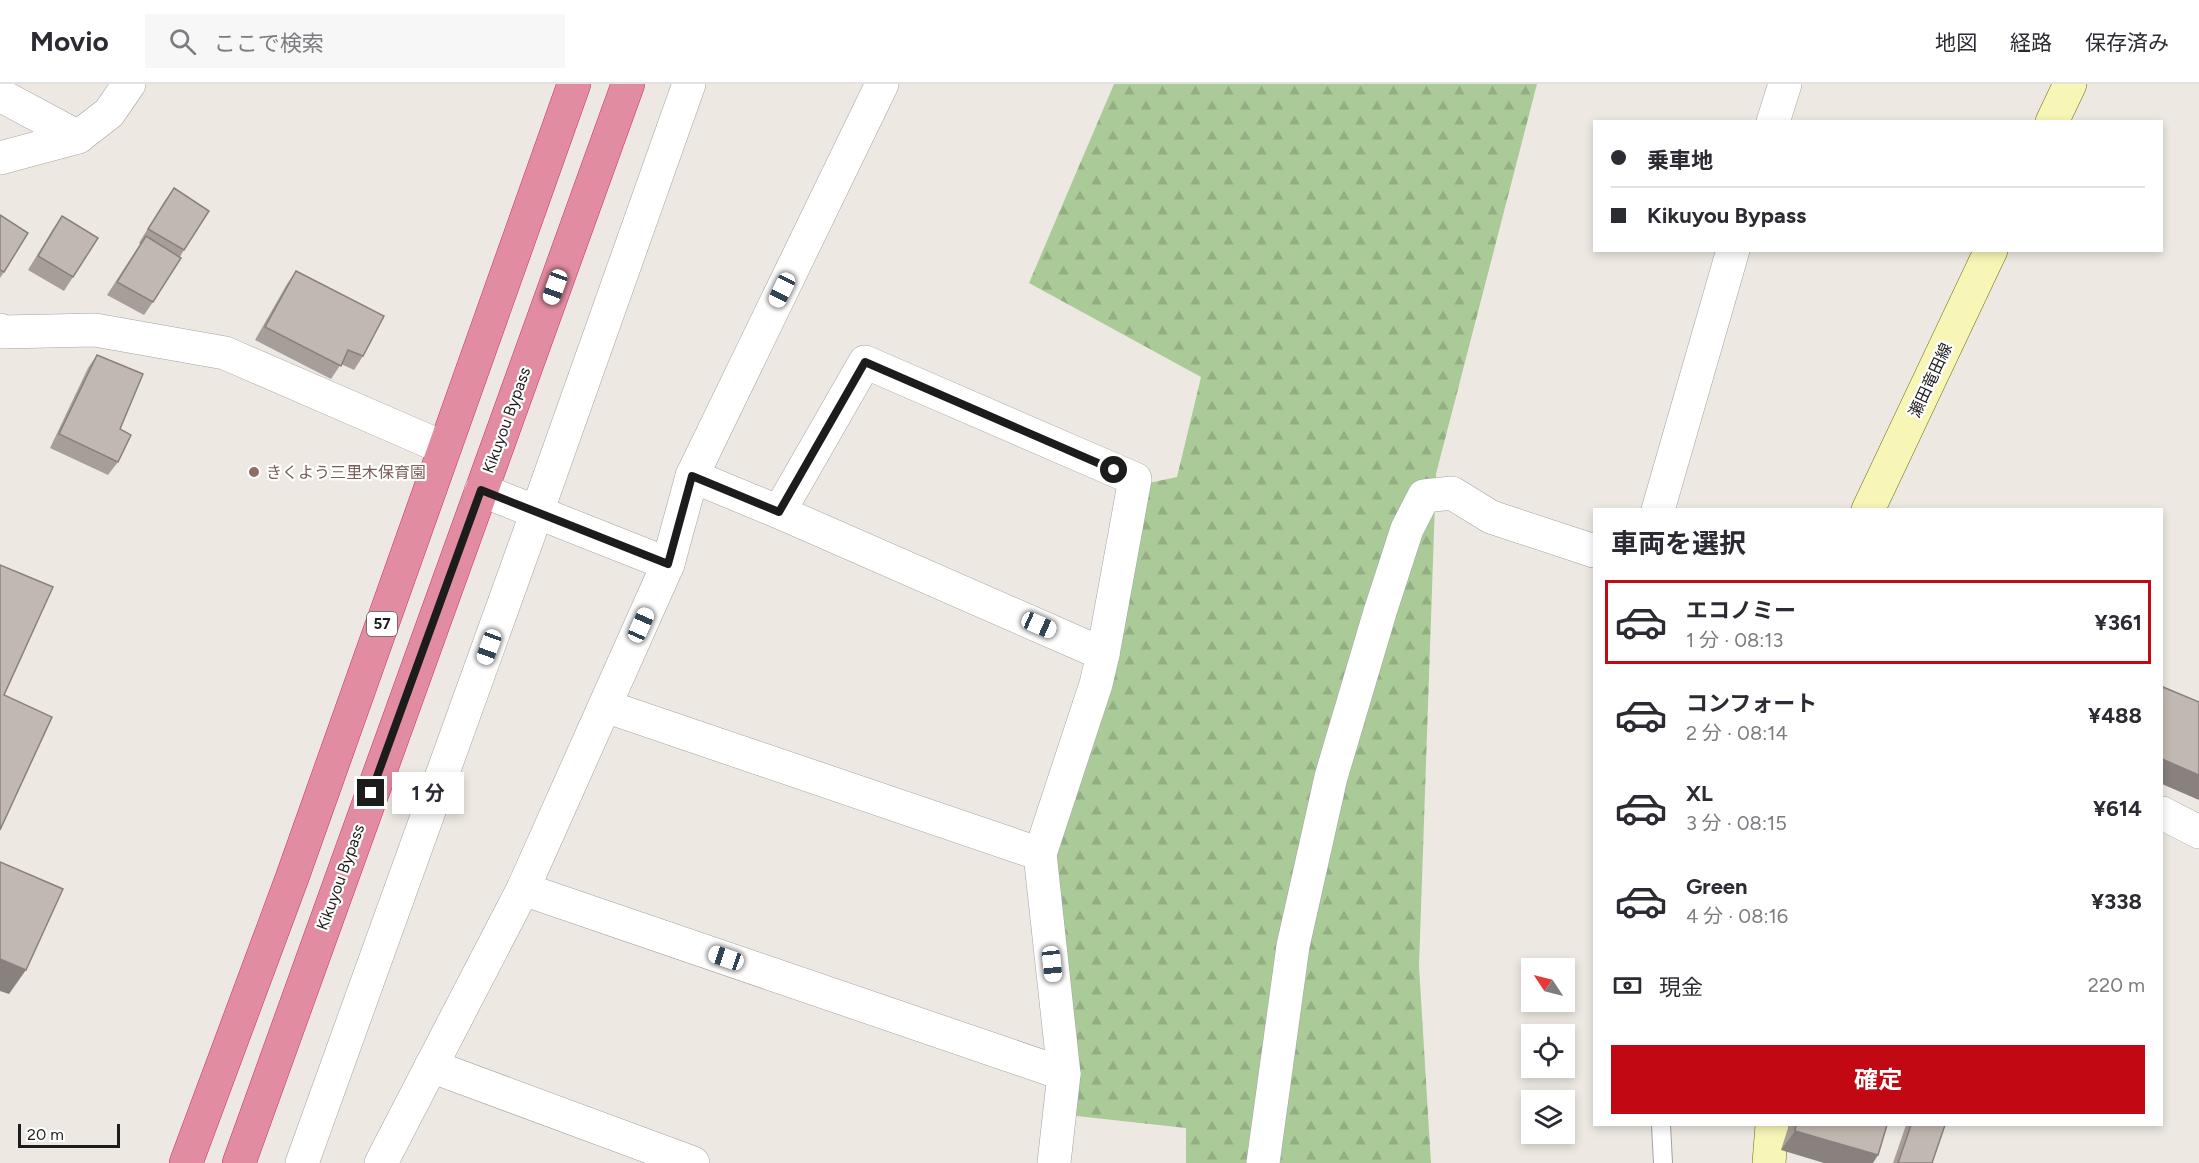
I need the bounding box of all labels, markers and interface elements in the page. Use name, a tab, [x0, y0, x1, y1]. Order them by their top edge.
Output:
search box	[145, 14, 565, 68]
text: Movio	[30, 24, 109, 58]
icon: search	[166, 25, 199, 58]
text: ここで検索	[214, 30, 324, 57]
text: 地図	[1935, 30, 1977, 55]
text: 経路	[2010, 30, 2052, 55]
text: 保存済み	[2085, 30, 2169, 55]
text: 乗車地	[1647, 147, 1713, 174]
text: Kikuyou Bypass	[1647, 202, 1806, 229]
car	[540, 267, 570, 307]
car	[766, 270, 798, 310]
street label: 瀬田竜田線	[1905, 340, 1956, 420]
street label: Kikuyou Bypass	[479, 365, 534, 476]
route start	[1100, 456, 1127, 483]
place label: きくよう三里木保育園	[266, 463, 426, 482]
marker: きくよう三里木保育園	[247, 465, 261, 479]
text: 車両を選択	[1611, 527, 1746, 560]
icon: car	[1614, 595, 1668, 649]
text: エコノミー	[1686, 597, 1796, 624]
car	[625, 605, 657, 645]
car	[1019, 609, 1059, 641]
text: ¥361	[2095, 609, 2142, 636]
road number: 57	[367, 612, 397, 636]
car	[474, 627, 504, 667]
text: 1 分 · 08:13	[1686, 628, 1783, 652]
icon: car	[1614, 688, 1668, 742]
text: コンフォート	[1686, 690, 1817, 717]
text: ¥488	[2088, 702, 2142, 729]
text: 2 分 · 08:14	[1686, 721, 1788, 745]
callout: 1 分	[392, 772, 464, 814]
route end	[357, 779, 384, 806]
text: XL	[1686, 780, 1713, 807]
text: 1 分	[411, 781, 445, 805]
icon: car	[1614, 781, 1668, 835]
text: ¥614	[2093, 795, 2142, 822]
text: 3 分 · 08:15	[1686, 811, 1787, 835]
street label: Kikuyou Bypass	[313, 822, 368, 933]
text: Green	[1686, 873, 1748, 900]
icon: car	[1614, 874, 1668, 928]
text: ¥338	[2091, 888, 2142, 915]
text: 4 分 · 08:16	[1686, 904, 1788, 928]
car	[706, 944, 746, 972]
car	[1041, 945, 1063, 983]
north arrow	[1521, 958, 1575, 1012]
map controls	[1521, 958, 1575, 1144]
icon: cash	[1611, 969, 1644, 1002]
text: 220 m	[2088, 973, 2145, 997]
text: 現金	[1659, 974, 1703, 1001]
button: locate	[1521, 1024, 1575, 1078]
button: 確定	[1611, 1045, 2145, 1114]
button: layers	[1521, 1090, 1575, 1144]
scale bar	[18, 1121, 120, 1148]
text: 20 m	[27, 1125, 64, 1144]

